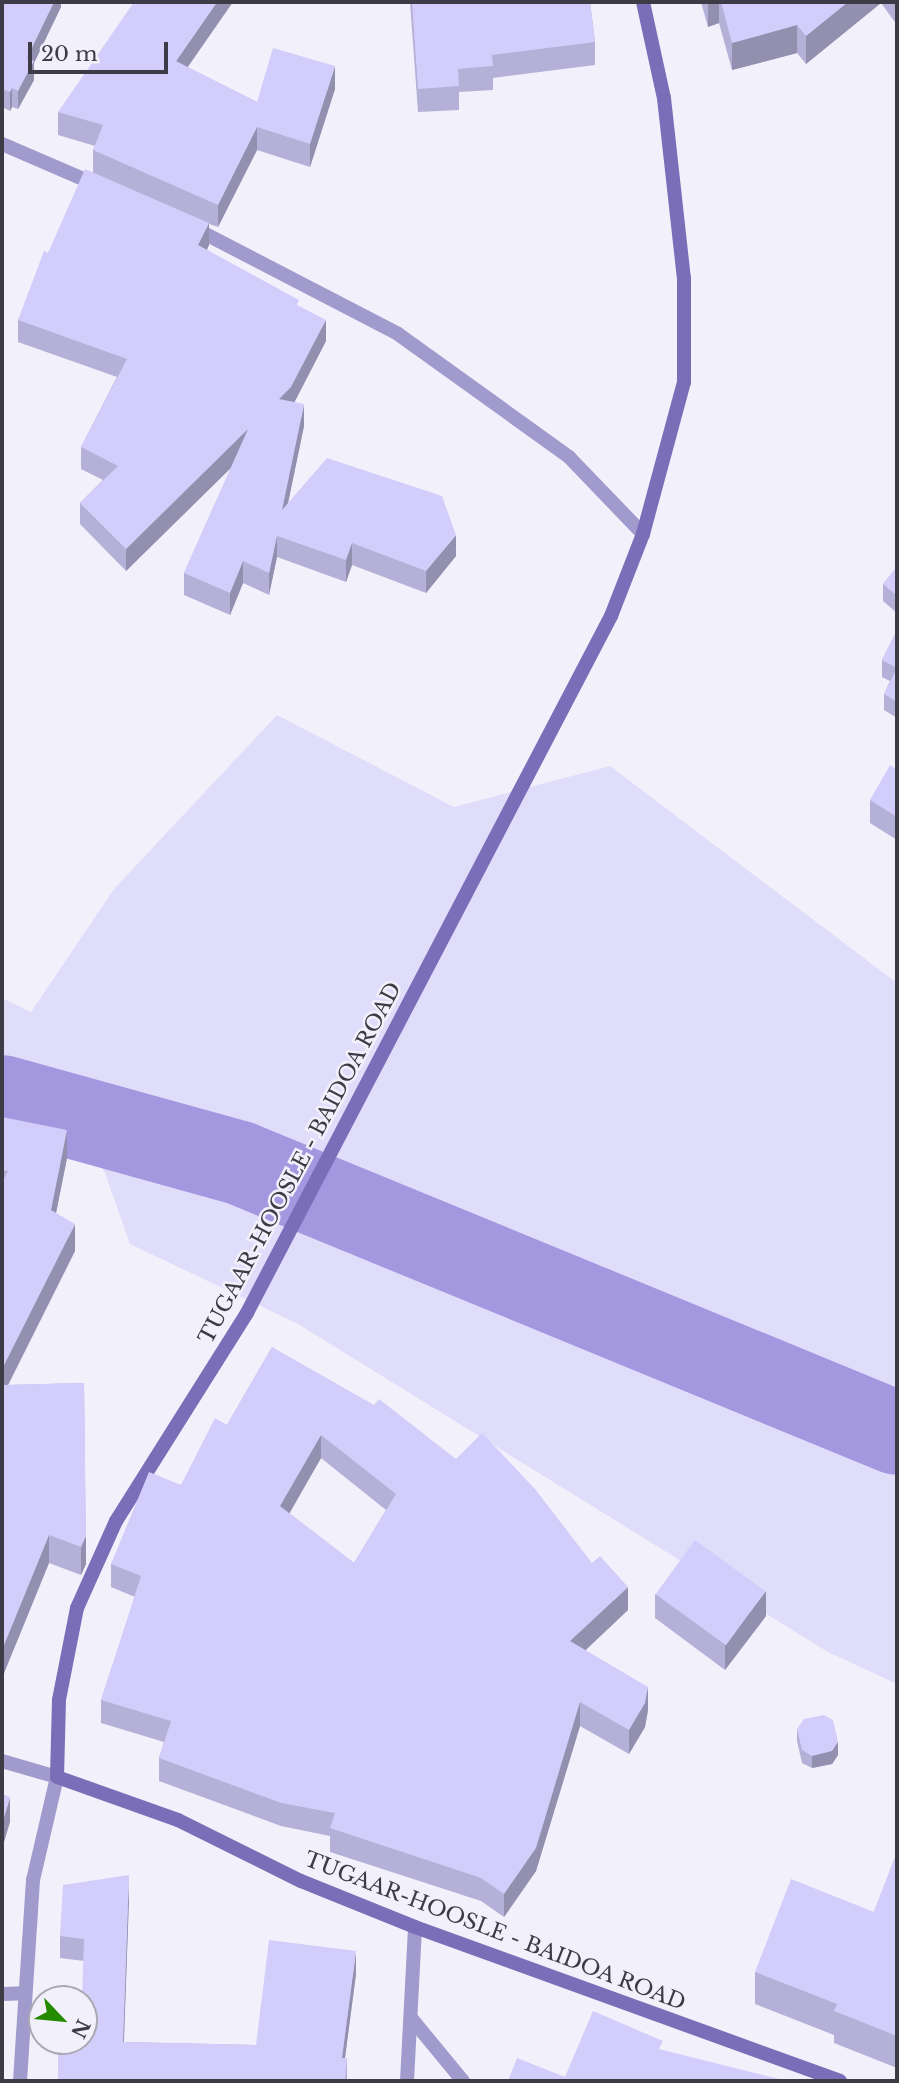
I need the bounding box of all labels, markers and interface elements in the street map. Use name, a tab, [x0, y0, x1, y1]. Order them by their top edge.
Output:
scale bar	[32, 28, 172, 72]
text: 20 m	[41, 41, 98, 67]
street label: TUGAAR-HOOSLE - BAIDOA ROAD	[193, 977, 407, 1349]
street label: TUGAAR-HOOSLE - BAIDOA ROAD	[301, 1846, 689, 2016]
north arrow	[28, 1985, 98, 2055]
text: N	[66, 2015, 95, 2042]

